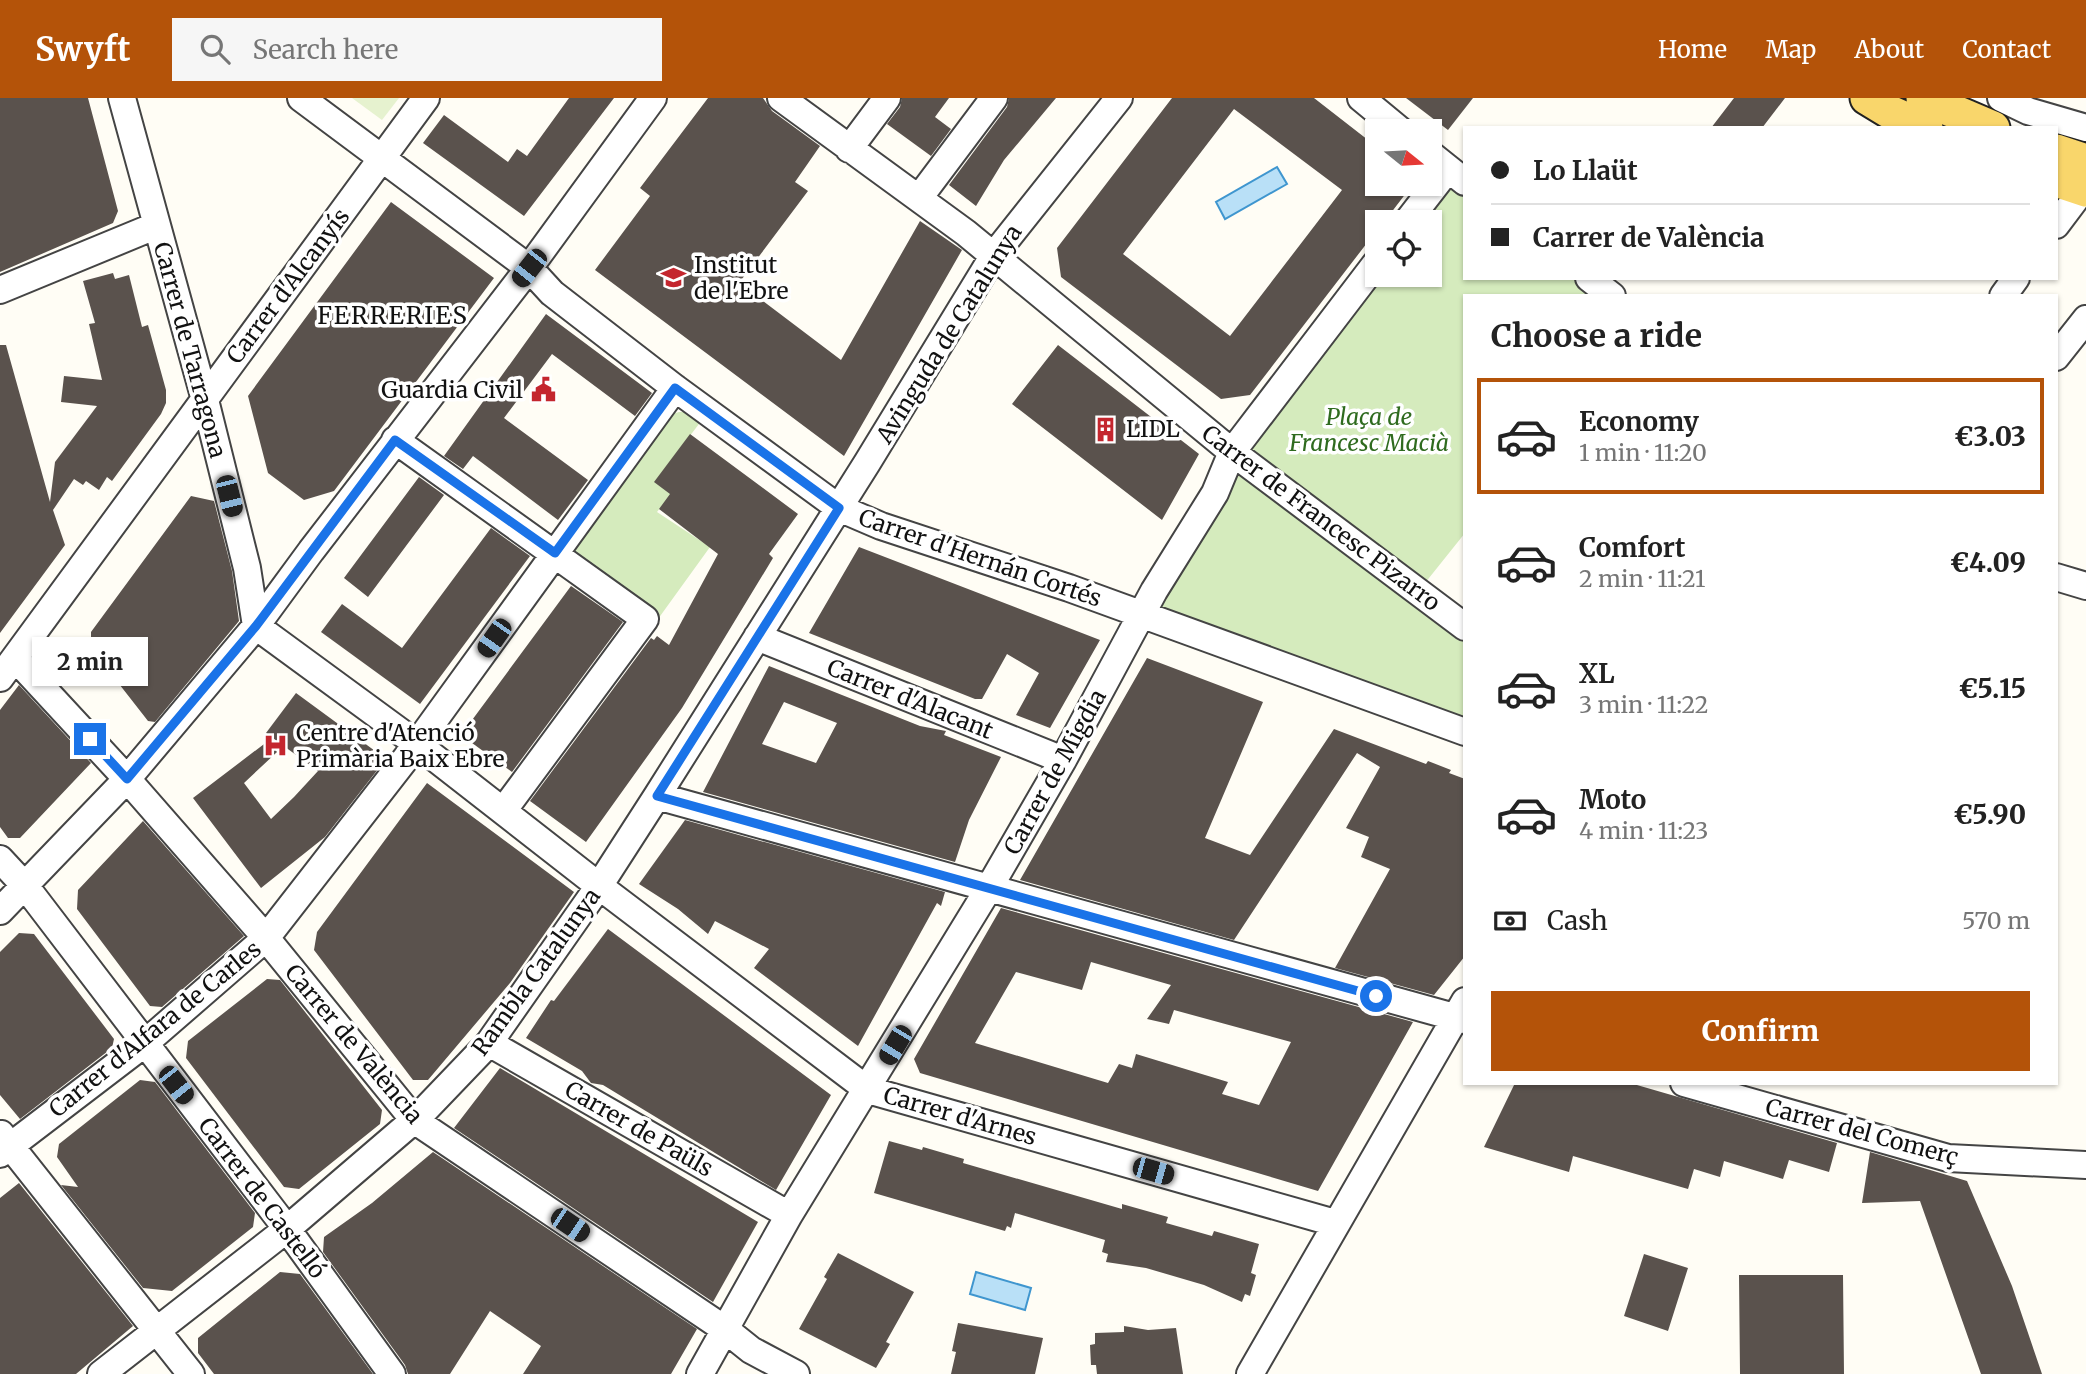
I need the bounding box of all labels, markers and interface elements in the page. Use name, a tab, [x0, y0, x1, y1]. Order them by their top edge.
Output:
search box	[172, 18, 662, 81]
text: Swyft	[35, 29, 130, 70]
icon: search	[196, 30, 234, 68]
text: Search here	[252, 33, 398, 66]
text: Home	[1658, 34, 1727, 65]
text: Map	[1765, 34, 1816, 65]
text: About	[1854, 34, 1924, 65]
text: Contact	[1962, 34, 2051, 65]
north arrow	[1365, 119, 1442, 196]
map controls	[1365, 119, 1442, 287]
text: Lo Llaüt	[1533, 154, 1638, 187]
street label: Carrer d'Alcanyís	[220, 202, 355, 369]
button: locate	[1365, 210, 1442, 287]
street label: Avinguda de Catalunya	[869, 219, 1028, 449]
text: Carrer de València	[1533, 221, 1765, 254]
street label: Carrer de Tarragona	[148, 239, 233, 461]
car	[508, 245, 551, 291]
place label: Institut de l'Ebre	[694, 250, 789, 305]
school or university icon: Institut de l'Ebre	[660, 264, 688, 292]
district label: FERRERIES	[317, 300, 469, 331]
text: Choose a ride	[1491, 316, 1702, 356]
place label: Guardia Civil	[381, 375, 523, 404]
public building icon: Guardia Civil	[529, 376, 557, 404]
park label: Plaça de Francesc Macià	[1288, 402, 1449, 457]
icon: car	[1495, 405, 1558, 468]
text: Economy	[1579, 405, 1699, 438]
place label: LIDL	[1126, 414, 1180, 443]
building icon: LIDL	[1092, 415, 1120, 443]
street label: Carrer de Francesc Pizarro	[1196, 418, 1446, 617]
text: €3.03	[1954, 420, 2026, 453]
text: 1 min · 11:20	[1579, 438, 1707, 467]
car	[214, 473, 245, 519]
street label: Carrer d'Hernán Cortés	[855, 502, 1105, 613]
icon: car	[1495, 531, 1558, 594]
text: Comfort	[1579, 531, 1685, 564]
text: €4.09	[1950, 546, 2026, 579]
text: 2 min · 11:21	[1579, 564, 1705, 593]
car	[474, 615, 515, 661]
callout: 2 min	[32, 638, 148, 686]
text: 2 min	[57, 647, 123, 676]
street label: Carrer d'Alacant	[823, 652, 997, 745]
icon: car	[1495, 657, 1558, 720]
text: XL	[1579, 657, 1615, 690]
text: €5.15	[1958, 672, 2026, 705]
street label: Carrer de Migdia	[997, 684, 1112, 859]
text: 3 min · 11:22	[1579, 690, 1708, 719]
place label: Centre d'Atenció Primària Baix Ebre	[296, 718, 505, 773]
route end	[74, 723, 106, 755]
hospital icon: Centre d'Atenció Primària Baix Ebre	[262, 732, 290, 760]
icon: car	[1495, 783, 1558, 846]
text: Moto	[1579, 783, 1646, 816]
text: €5.90	[1953, 798, 2026, 831]
text: 4 min · 11:23	[1579, 816, 1709, 845]
street label: Rambla Catalunya	[465, 882, 606, 1061]
icon: cash	[1491, 902, 1529, 940]
text: Cash	[1547, 904, 1608, 937]
text: 570 m	[1962, 906, 2030, 935]
street label: Carrer d'Alfara de Carles	[43, 934, 267, 1123]
street label: Carrer de València	[279, 958, 430, 1129]
route start	[1360, 980, 1392, 1012]
button: Confirm	[1491, 991, 2030, 1071]
car	[876, 1022, 915, 1068]
car	[155, 1062, 198, 1108]
street label: Carrer de Paüls	[560, 1074, 719, 1183]
street label: Carrer d'Arnes	[880, 1080, 1040, 1151]
street label: Carrer del Comerç	[1763, 1092, 1962, 1171]
street label: Carrer de Castelló	[192, 1112, 332, 1284]
car	[1130, 1155, 1177, 1187]
car	[547, 1205, 594, 1245]

